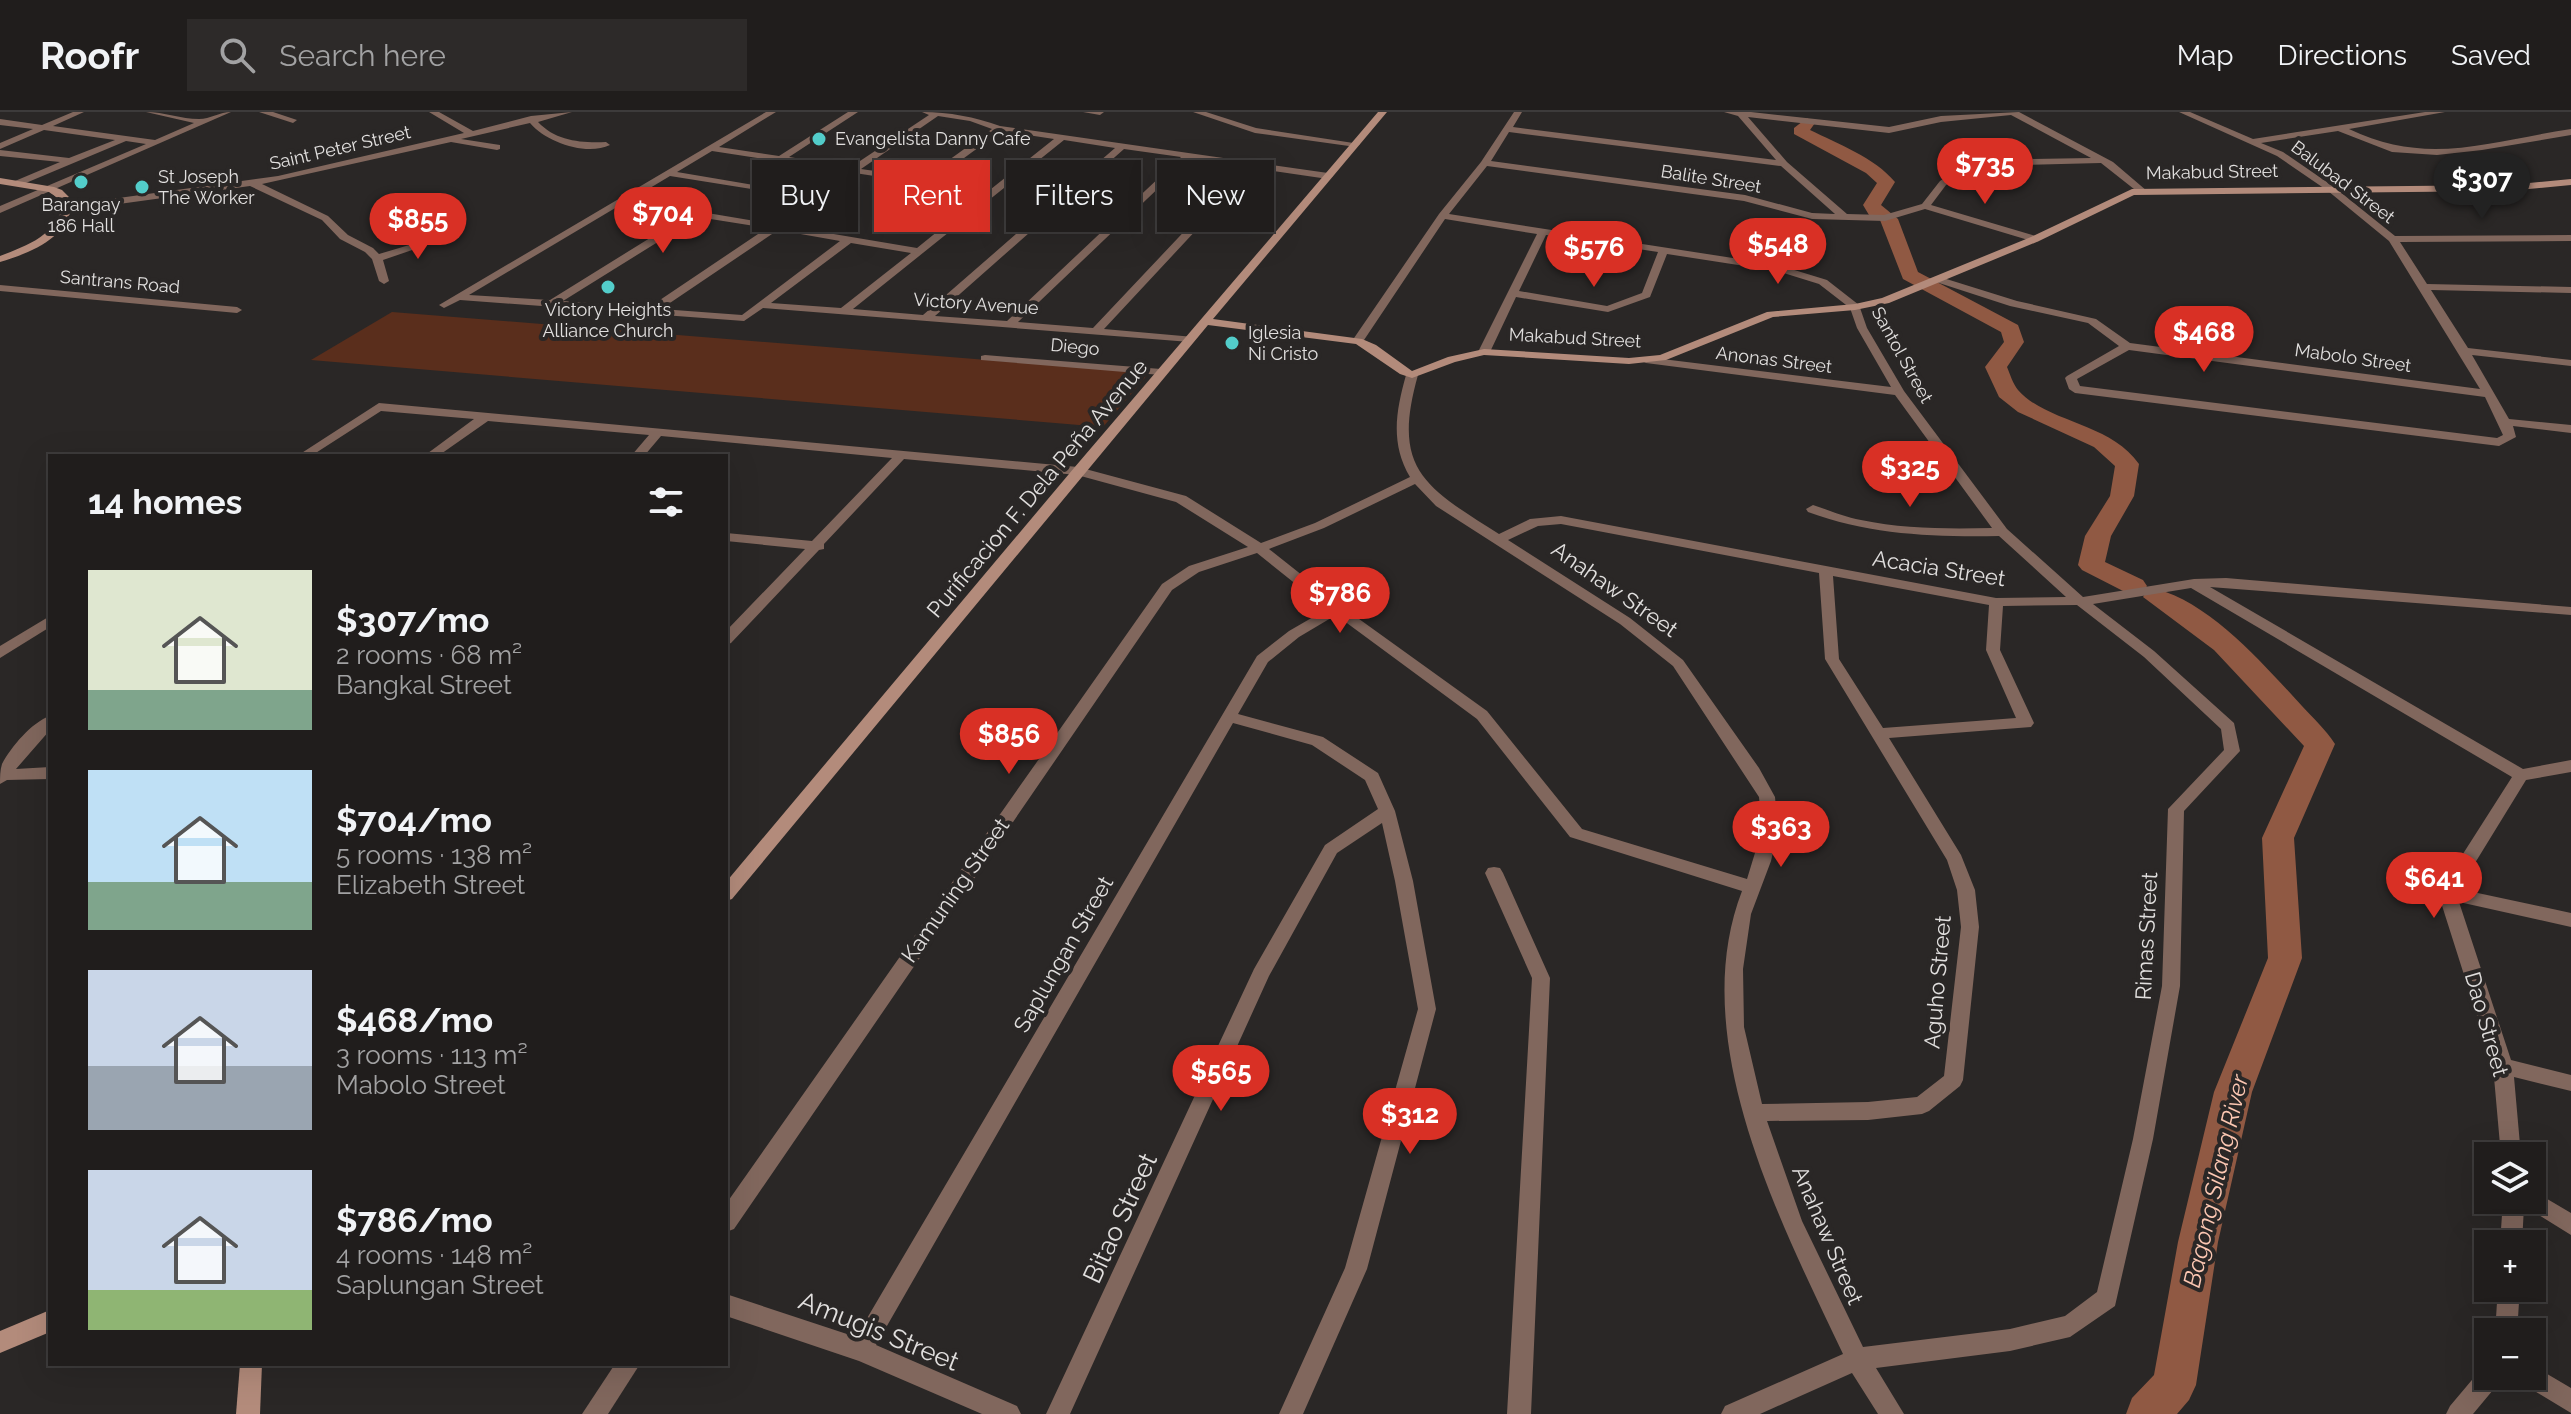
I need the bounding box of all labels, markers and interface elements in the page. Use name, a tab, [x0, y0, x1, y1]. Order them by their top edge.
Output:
search box	[187, 19, 747, 91]
text: Roofr	[40, 33, 139, 78]
icon: search	[215, 33, 259, 77]
text: Search here	[279, 38, 446, 73]
text: Map	[2177, 39, 2234, 72]
text: Directions	[2278, 39, 2407, 72]
text: Saved	[2451, 39, 2531, 72]
street label: Saint Peter Street	[267, 121, 412, 174]
place label: Evangelista Danny Cafe	[835, 128, 1031, 149]
marker: Evangelista Danny Cafe	[810, 130, 828, 148]
street label: Balubad Street	[2287, 136, 2399, 227]
pin: $735	[1938, 138, 2032, 206]
text: $735	[1955, 149, 2015, 179]
pin: $307	[2435, 153, 2529, 221]
chip: Buy	[752, 160, 858, 232]
chip: Rent	[874, 160, 990, 232]
chip: Filters	[1006, 160, 1141, 232]
chip: New	[1157, 160, 1274, 232]
street label: Balite Street	[1659, 160, 1763, 197]
street label: Makabud Street	[2146, 160, 2278, 183]
text: $307	[2451, 164, 2513, 194]
place label: St Joseph The Worker	[158, 166, 255, 208]
marker: Barangay 186 Hall	[72, 173, 90, 191]
marker: St Joseph The Worker	[133, 178, 151, 196]
pin: $704	[616, 187, 710, 255]
pin: $855	[371, 193, 465, 261]
place label: Barangay 186 Hall	[42, 194, 121, 236]
text: $704	[632, 198, 694, 228]
text: $855	[388, 204, 449, 234]
pin: $548	[1731, 218, 1825, 286]
pin: $576	[1547, 221, 1641, 289]
text: $548	[1747, 229, 1809, 259]
text: $576	[1563, 232, 1625, 262]
street label: Santrans Road	[59, 266, 181, 297]
marker: Victory Heights Alliance Church	[599, 278, 617, 296]
street label: Victory Avenue	[913, 289, 1040, 318]
place label: Victory Heights Alliance Church	[542, 299, 674, 341]
street label: Santol Street	[1867, 303, 1937, 406]
pin: $468	[2157, 306, 2251, 374]
text: $468	[2173, 317, 2235, 347]
place label: Iglesia Ni Cristo	[1248, 322, 1319, 364]
street label: Makabud Street	[1508, 324, 1642, 351]
street label: Diego	[1050, 334, 1101, 359]
marker: Iglesia Ni Cristo	[1223, 334, 1241, 352]
street label: Mabolo Street	[2293, 339, 2413, 376]
street label: Anonas Street	[1715, 342, 1833, 377]
street label: Purificacion F. Dela Peña Avenue	[921, 354, 1153, 622]
pin: $325	[1863, 441, 1957, 509]
text: $325	[1880, 452, 1940, 482]
icon: filters	[644, 480, 688, 524]
text: 14 homes	[88, 482, 242, 522]
street label: Anahaw Street	[1547, 536, 1684, 642]
street label: Acacia Street	[1871, 545, 2008, 591]
pin: $786	[1293, 567, 1387, 635]
text: $786	[1309, 578, 1371, 608]
text: $307/mo	[336, 600, 489, 640]
icon: home	[152, 602, 248, 698]
text: 2 rooms · 68 m²	[336, 640, 522, 670]
text: Bangkal Street	[336, 670, 512, 700]
pin: $856	[962, 708, 1056, 776]
text: $856	[978, 719, 1040, 749]
text: $704/mo	[336, 800, 492, 840]
pin: $363	[1734, 801, 1828, 869]
icon: home	[152, 802, 248, 898]
street label: Kamuning Street	[896, 812, 1015, 967]
text: $363	[1750, 812, 1812, 842]
text: 5 rooms · 138 m²	[336, 840, 532, 870]
pin: $641	[2387, 852, 2481, 920]
text: $641	[2404, 863, 2464, 893]
text: Elizabeth Street	[336, 870, 525, 900]
street label: Saplungan Street	[1008, 871, 1119, 1037]
street label: Rimas Street	[2130, 871, 2162, 1001]
street label: Aguho Street	[1918, 914, 1956, 1050]
street label: Dao Street	[2460, 969, 2514, 1080]
text: $468/mo	[336, 1000, 493, 1040]
icon: home	[152, 1002, 248, 1098]
text: 3 rooms · 113 m²	[336, 1040, 528, 1070]
pin: $565	[1174, 1045, 1268, 1113]
text: $565	[1190, 1056, 1252, 1086]
text: Mabolo Street	[336, 1070, 506, 1100]
water label: Bagong Silang River	[2177, 1071, 2254, 1290]
pin: $312	[1363, 1088, 1457, 1156]
text: $312	[1381, 1099, 1439, 1129]
map controls	[2474, 1142, 2546, 1390]
button: layers	[2474, 1142, 2546, 1214]
street label: Bitao Street	[1077, 1148, 1163, 1288]
street label: Anahaw Street	[1787, 1162, 1869, 1309]
text: $786/mo	[336, 1200, 493, 1240]
icon: home	[152, 1202, 248, 1298]
button: +	[2474, 1230, 2546, 1302]
text: 4 rooms · 148 m²	[336, 1240, 532, 1270]
text: Saplungan Street	[336, 1270, 544, 1300]
street label: Amugis Street	[795, 1285, 964, 1377]
button: −	[2474, 1318, 2546, 1390]

